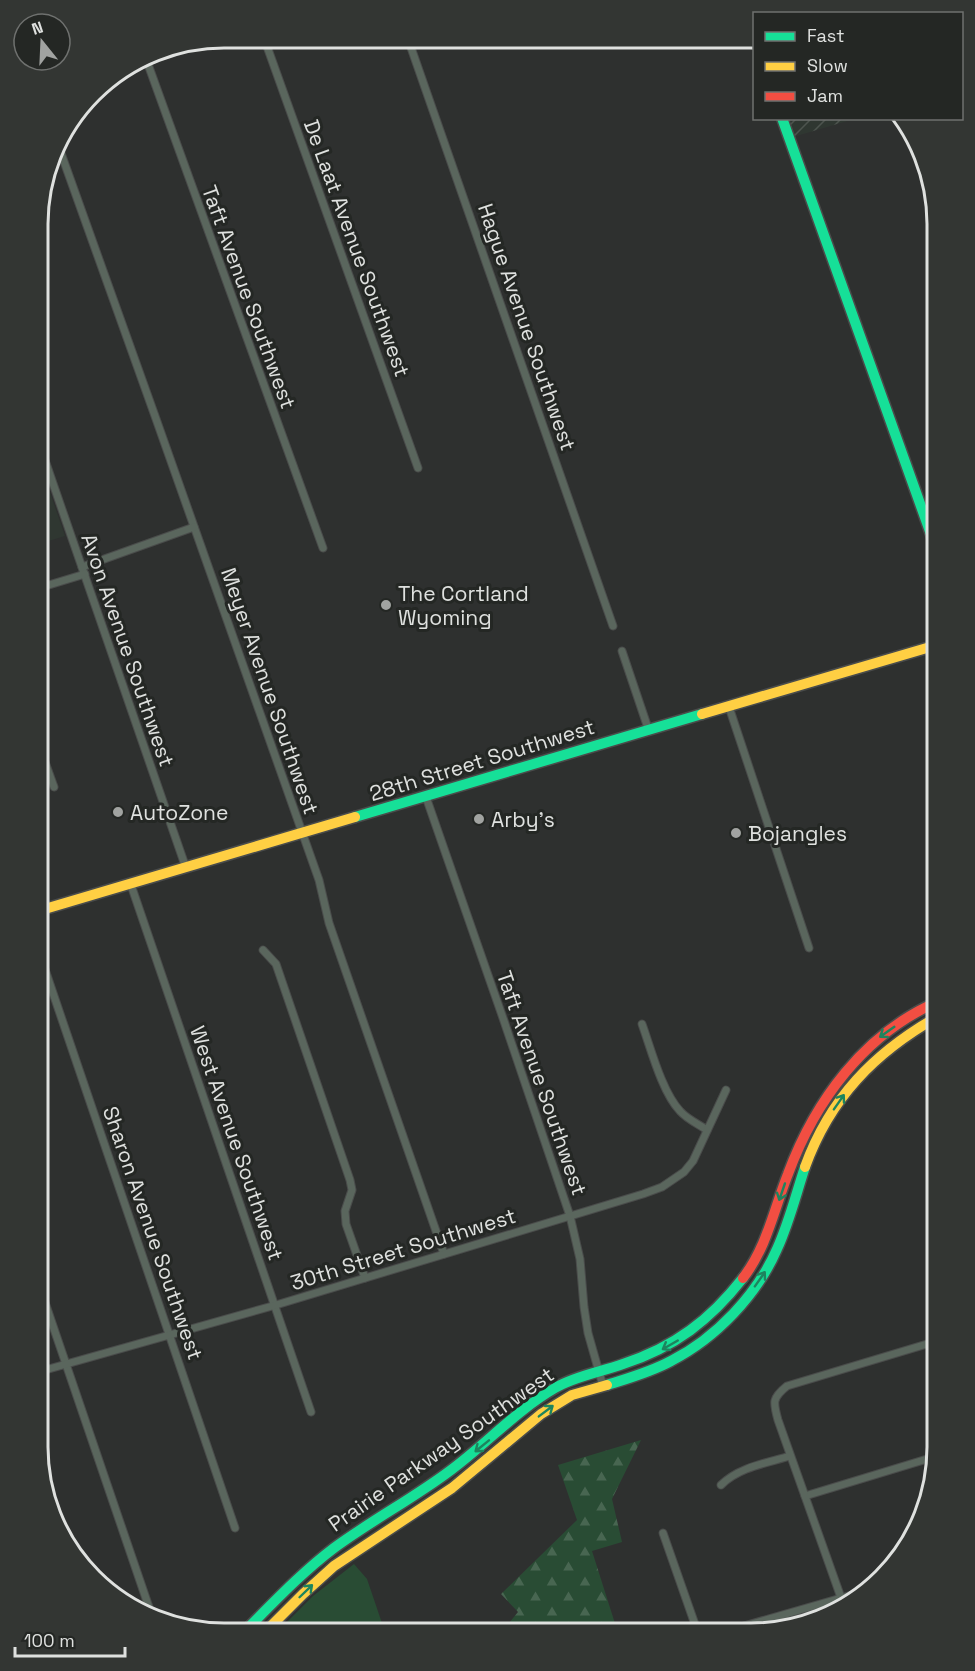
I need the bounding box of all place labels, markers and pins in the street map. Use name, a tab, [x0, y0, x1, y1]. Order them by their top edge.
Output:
place label: The Cortland Wyoming	[398, 580, 529, 631]
marker: The Cortland Wyoming	[379, 598, 393, 612]
place label: AutoZone	[130, 799, 228, 826]
marker: AutoZone	[111, 805, 125, 819]
place label: Arby's	[491, 806, 555, 833]
marker: Arby's	[472, 812, 486, 826]
place label: Bojangles	[748, 820, 847, 847]
marker: Bojangles	[729, 826, 743, 840]

